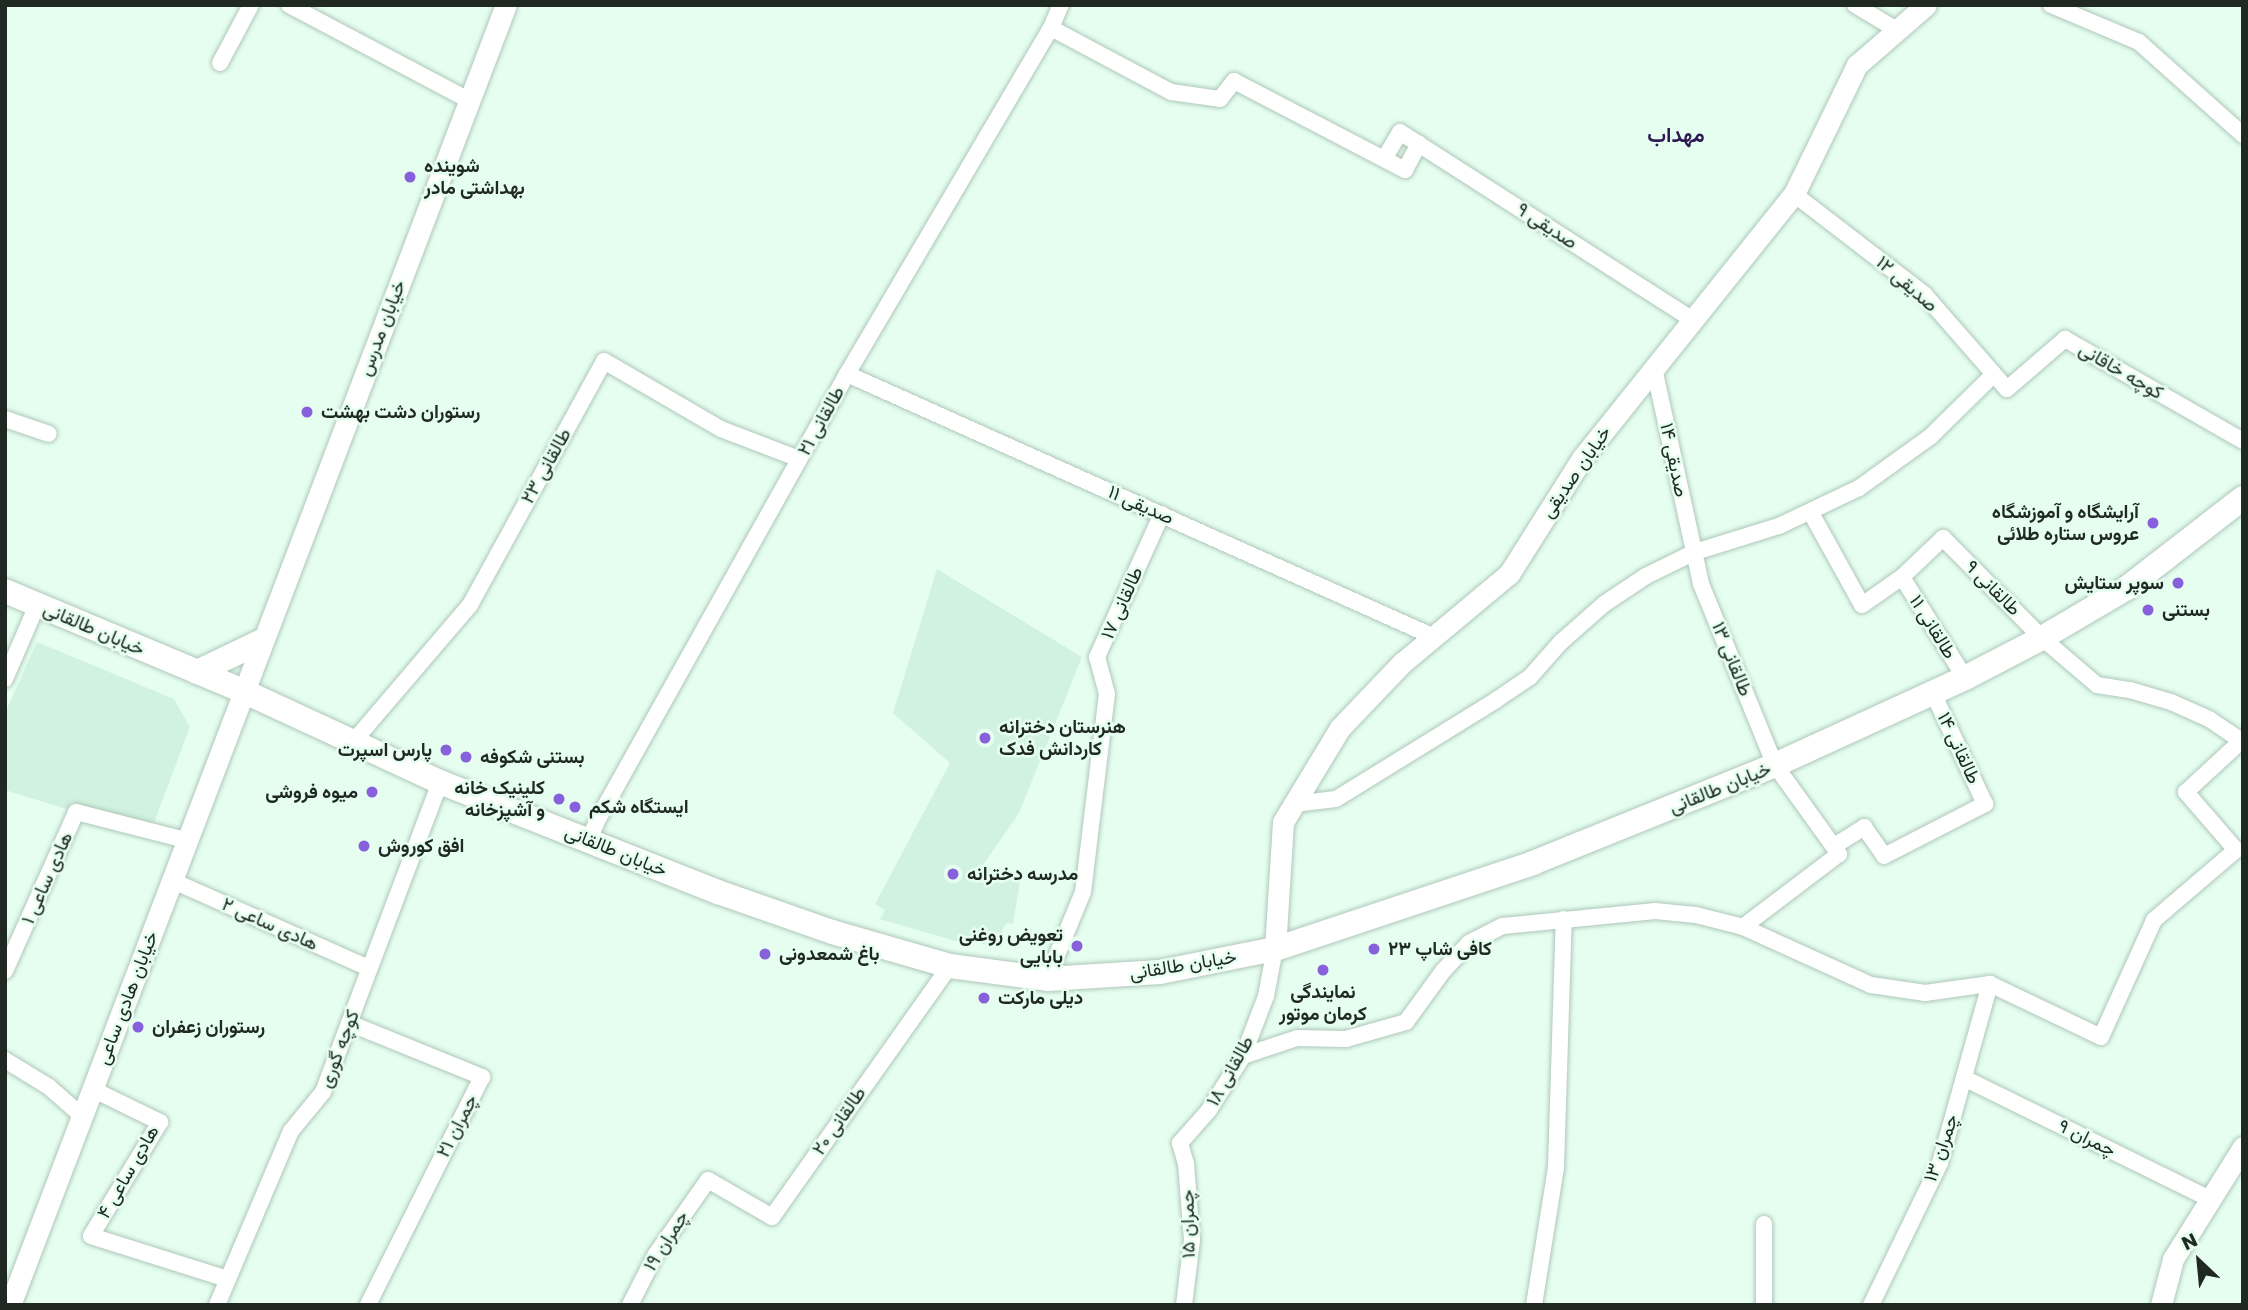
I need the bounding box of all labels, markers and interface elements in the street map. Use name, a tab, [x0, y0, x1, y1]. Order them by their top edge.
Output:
district label: مهداب	[1647, 122, 1705, 148]
place label: شوینده بهداشتی مادر	[424, 155, 525, 199]
marker: شوینده بهداشتی مادر	[402, 169, 418, 185]
street label: صدیقی ۹	[1512, 198, 1582, 254]
street label: صدیقی ۱۲	[1872, 251, 1942, 317]
street label: خیابان مدرس	[353, 277, 411, 379]
street label: کوچه خاقانی	[2075, 338, 2167, 404]
street label: طالقانی ۲۱	[793, 382, 849, 460]
place label: رستوران دشت بهشت	[321, 401, 480, 423]
marker: رستوران دشت بهشت	[299, 404, 315, 420]
street label: صدیقی ۱۴	[1655, 421, 1693, 499]
street label: خیابان صدیقی	[1536, 422, 1616, 522]
street label: طالقانی ۲۳	[516, 424, 576, 508]
street label: صدیقی ۱۱	[1105, 480, 1177, 530]
place label: آرایشگاه و آموزشگاه عروس ستاره طلائی	[1992, 501, 2139, 545]
marker: آرایشگاه و آموزشگاه عروس ستاره طلائی	[2145, 515, 2161, 531]
street label: طالقانی ۹	[1960, 555, 2026, 621]
street label: طالقانی ۱۷	[1096, 563, 1148, 643]
place label: سوپر ستایش	[2064, 572, 2164, 594]
marker: سوپر ستایش	[2170, 575, 2186, 591]
street label: طالقانی ۱۱	[1905, 591, 1961, 663]
street label: خیابان طالقانی	[40, 597, 148, 661]
place label: بستنی	[2162, 599, 2210, 621]
marker: بستنی	[2140, 602, 2156, 618]
street label: طالقانی ۱۳	[1707, 619, 1757, 699]
street label: طالقانی ۱۴	[1933, 709, 1985, 787]
place label: هنرستان دخترانه کاردانش فدک	[999, 716, 1126, 760]
marker: هنرستان دخترانه کاردانش فدک	[977, 730, 993, 746]
place label: پارس اسپرت	[338, 739, 432, 761]
marker: پارس اسپرت	[438, 742, 454, 758]
place label: بستنی شکوفه	[480, 746, 584, 768]
marker: بستنی شکوفه	[458, 749, 474, 765]
street label: خیابان طالقانی	[1666, 757, 1774, 819]
place label: کلینیک خانه و آشپزخانه	[454, 777, 545, 821]
place label: میوه فروشی	[265, 781, 358, 803]
marker: میوه فروشی	[364, 784, 380, 800]
marker: کلینیک خانه و آشپزخانه	[551, 791, 567, 807]
place label: ایستگاه شکم	[589, 796, 689, 818]
marker: ایستگاه شکم	[567, 799, 583, 815]
street label: خیابان طالقانی	[562, 820, 670, 882]
street label: هادی ساعی ۱	[17, 828, 77, 928]
place label: افق کوروش	[378, 835, 465, 857]
marker: افق کوروش	[356, 838, 372, 854]
place label: مدرسه دخترانه	[967, 863, 1078, 885]
marker: مدرسه دخترانه	[945, 866, 961, 882]
street label: هادی ساعی ۲	[218, 893, 322, 955]
place label: تعویض روغنی بابایی	[959, 924, 1063, 968]
street label: خیابان هادی ساعی	[91, 928, 163, 1068]
marker: تعویض روغنی بابایی	[1069, 938, 1085, 954]
place label: کافی شاپ ۲۳	[1388, 938, 1492, 960]
marker: کافی شاپ ۲۳	[1366, 941, 1382, 957]
place label: باغ شمعدونی	[779, 943, 879, 965]
street label: خیابان طالقانی	[1128, 945, 1238, 985]
marker: باغ شمعدونی	[757, 946, 773, 962]
marker: نمایندگی کرمان موتور	[1315, 962, 1331, 978]
place label: نمایندگی کرمان موتور	[1279, 981, 1367, 1025]
place label: دیلی مارکت	[998, 987, 1083, 1009]
marker: دیلی مارکت	[976, 990, 992, 1006]
street label: کوچه گوری	[314, 1007, 364, 1091]
place label: رستوران زعفران	[152, 1016, 265, 1038]
marker: رستوران زعفران	[130, 1019, 146, 1035]
street label: طالقانی ۱۸	[1201, 1032, 1259, 1110]
street label: طالقانی ۲۰	[807, 1083, 871, 1159]
street label: چمران ۲۱	[432, 1091, 482, 1161]
street label: چمران ۱۳	[1919, 1111, 1963, 1185]
street label: چمران ۹	[2055, 1114, 2119, 1162]
street label: هادی ساعی ۴	[92, 1121, 164, 1223]
street label: چمران ۱۵	[1176, 1189, 1200, 1259]
street label: چمران ۱۹	[639, 1207, 693, 1275]
north arrow	[2164, 1226, 2234, 1296]
text: N	[2177, 1226, 2202, 1257]

